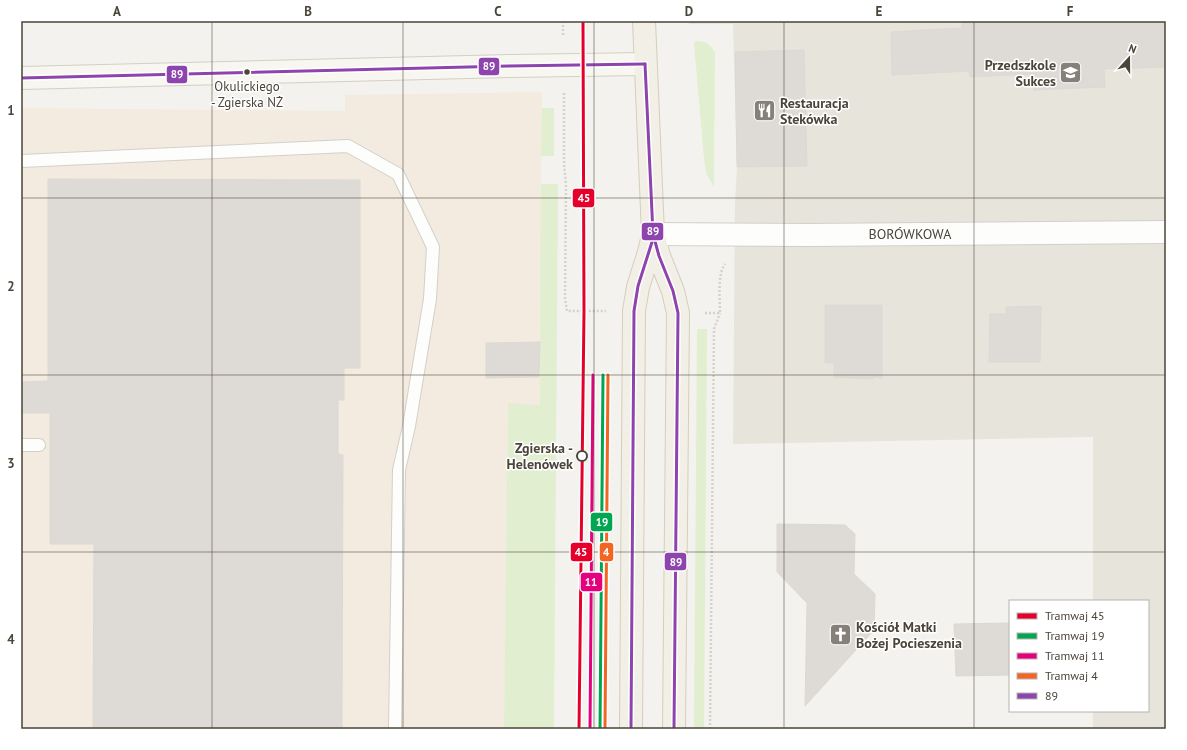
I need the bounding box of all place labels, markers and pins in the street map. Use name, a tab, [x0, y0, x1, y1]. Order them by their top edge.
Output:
place label: Przedszkole Sukces	[985, 56, 1056, 90]
school or university icon: Przedszkole Sukces	[1058, 60, 1084, 86]
marker: Okulickiego - Zgierska NŻ	[242, 67, 252, 77]
place label: Okulickiego - Zgierska NŻ	[211, 78, 283, 111]
place label: Restauracja Stekówka	[780, 94, 849, 128]
restaurant icon: Restauracja Stekówka	[751, 98, 777, 124]
place label: Zgierska - Helenówek	[507, 439, 573, 473]
marker: Zgierska - Helenówek	[576, 450, 588, 462]
place label: Kościół Matki Bożej Pocieszenia	[856, 618, 962, 652]
church icon: Kościół Matki Bożej Pocieszenia	[827, 622, 853, 648]

